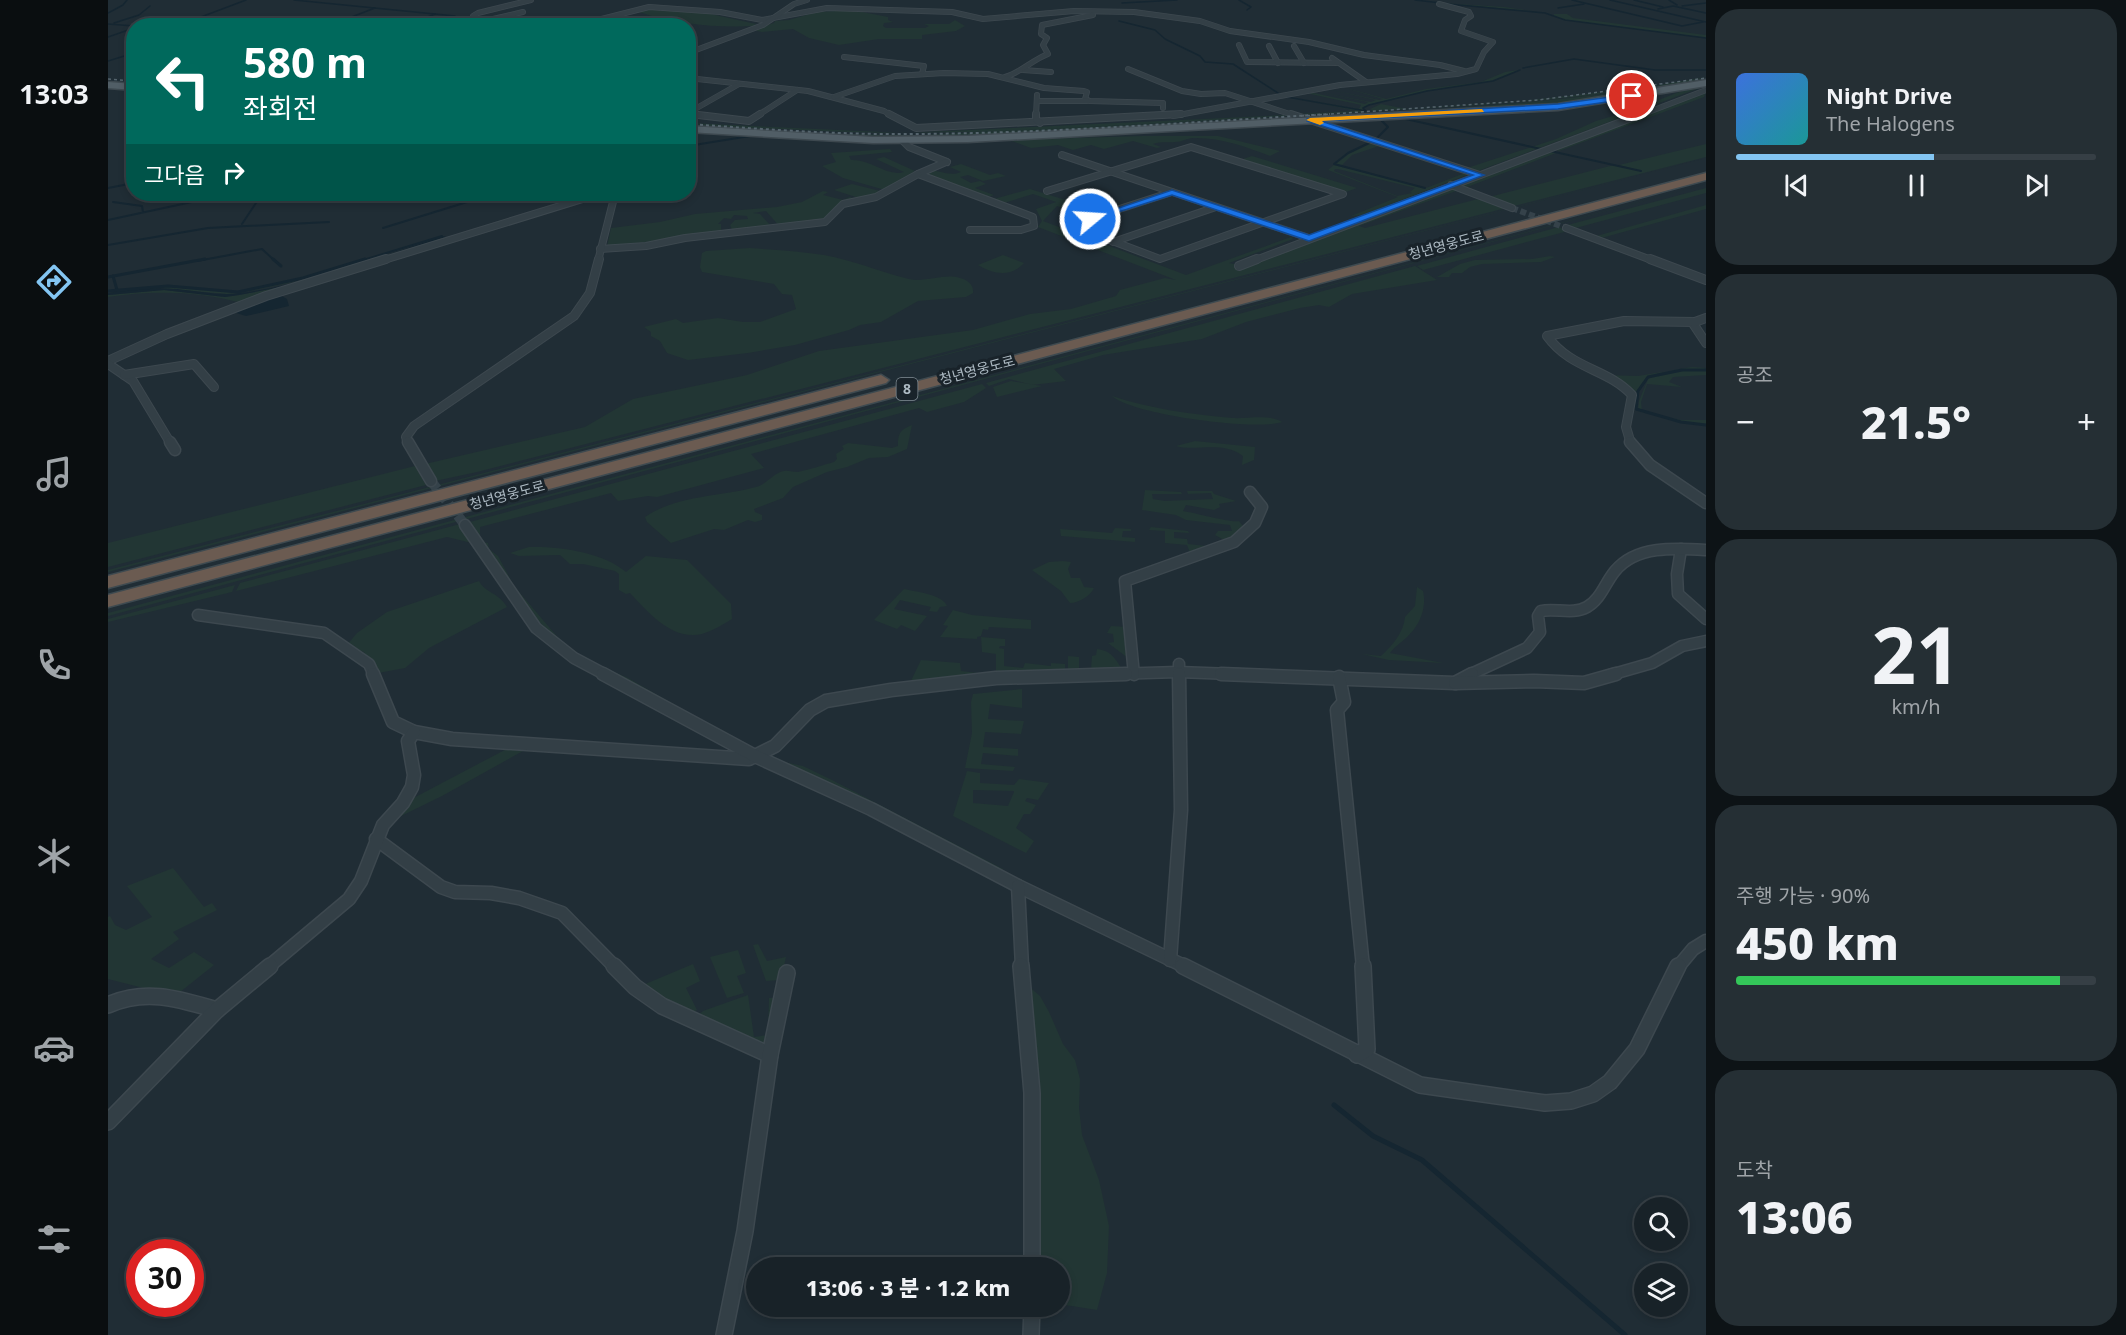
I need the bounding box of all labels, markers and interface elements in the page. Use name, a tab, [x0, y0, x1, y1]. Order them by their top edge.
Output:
text: 580 m	[243, 33, 367, 90]
icon: left	[144, 42, 222, 120]
pin	[1606, 70, 1657, 121]
text: 13:03	[19, 75, 89, 112]
icon: arrive	[1615, 79, 1648, 112]
text: Night Drive	[1826, 80, 1952, 110]
text: 좌회전	[243, 89, 318, 126]
text: The Halogens	[1826, 110, 1955, 137]
icon: right	[217, 156, 250, 189]
text: 그다음	[144, 159, 205, 189]
icon: previous	[1780, 169, 1813, 202]
icon: pause	[1900, 169, 1933, 202]
icon: next	[2020, 169, 2053, 202]
position arrow	[1058, 187, 1122, 251]
street label: 청년영웅도로	[1406, 225, 1486, 264]
icon: directions	[33, 261, 75, 303]
street label: 청년영웅도로	[937, 350, 1017, 389]
text: 공조	[1736, 361, 1773, 388]
road number: 8	[896, 378, 918, 400]
text: 21.5°	[1861, 391, 1971, 452]
text: −	[1736, 399, 1755, 444]
text: +	[2077, 399, 2096, 444]
icon: music	[33, 453, 75, 495]
street label: 청년영웅도로	[467, 475, 547, 514]
text: 21	[1871, 601, 1961, 707]
icon: phone	[33, 644, 75, 686]
text: km/h	[1891, 693, 1941, 720]
icon: climate	[33, 835, 75, 877]
text: 주행 가능 · 90%	[1736, 882, 1870, 909]
text: 450 km	[1736, 912, 1899, 973]
icon: car	[33, 1027, 75, 1069]
text: 도착	[1736, 1156, 1773, 1183]
text: 13:06	[1736, 1186, 1853, 1247]
map controls	[1634, 1197, 1688, 1317]
button: search	[1634, 1197, 1688, 1251]
icon: filters	[33, 1218, 75, 1260]
speed limit sign: 30	[126, 1239, 204, 1317]
button: layers	[1634, 1263, 1688, 1317]
text: 13:06 · 3 분 · 1.2 km	[806, 1272, 1010, 1302]

